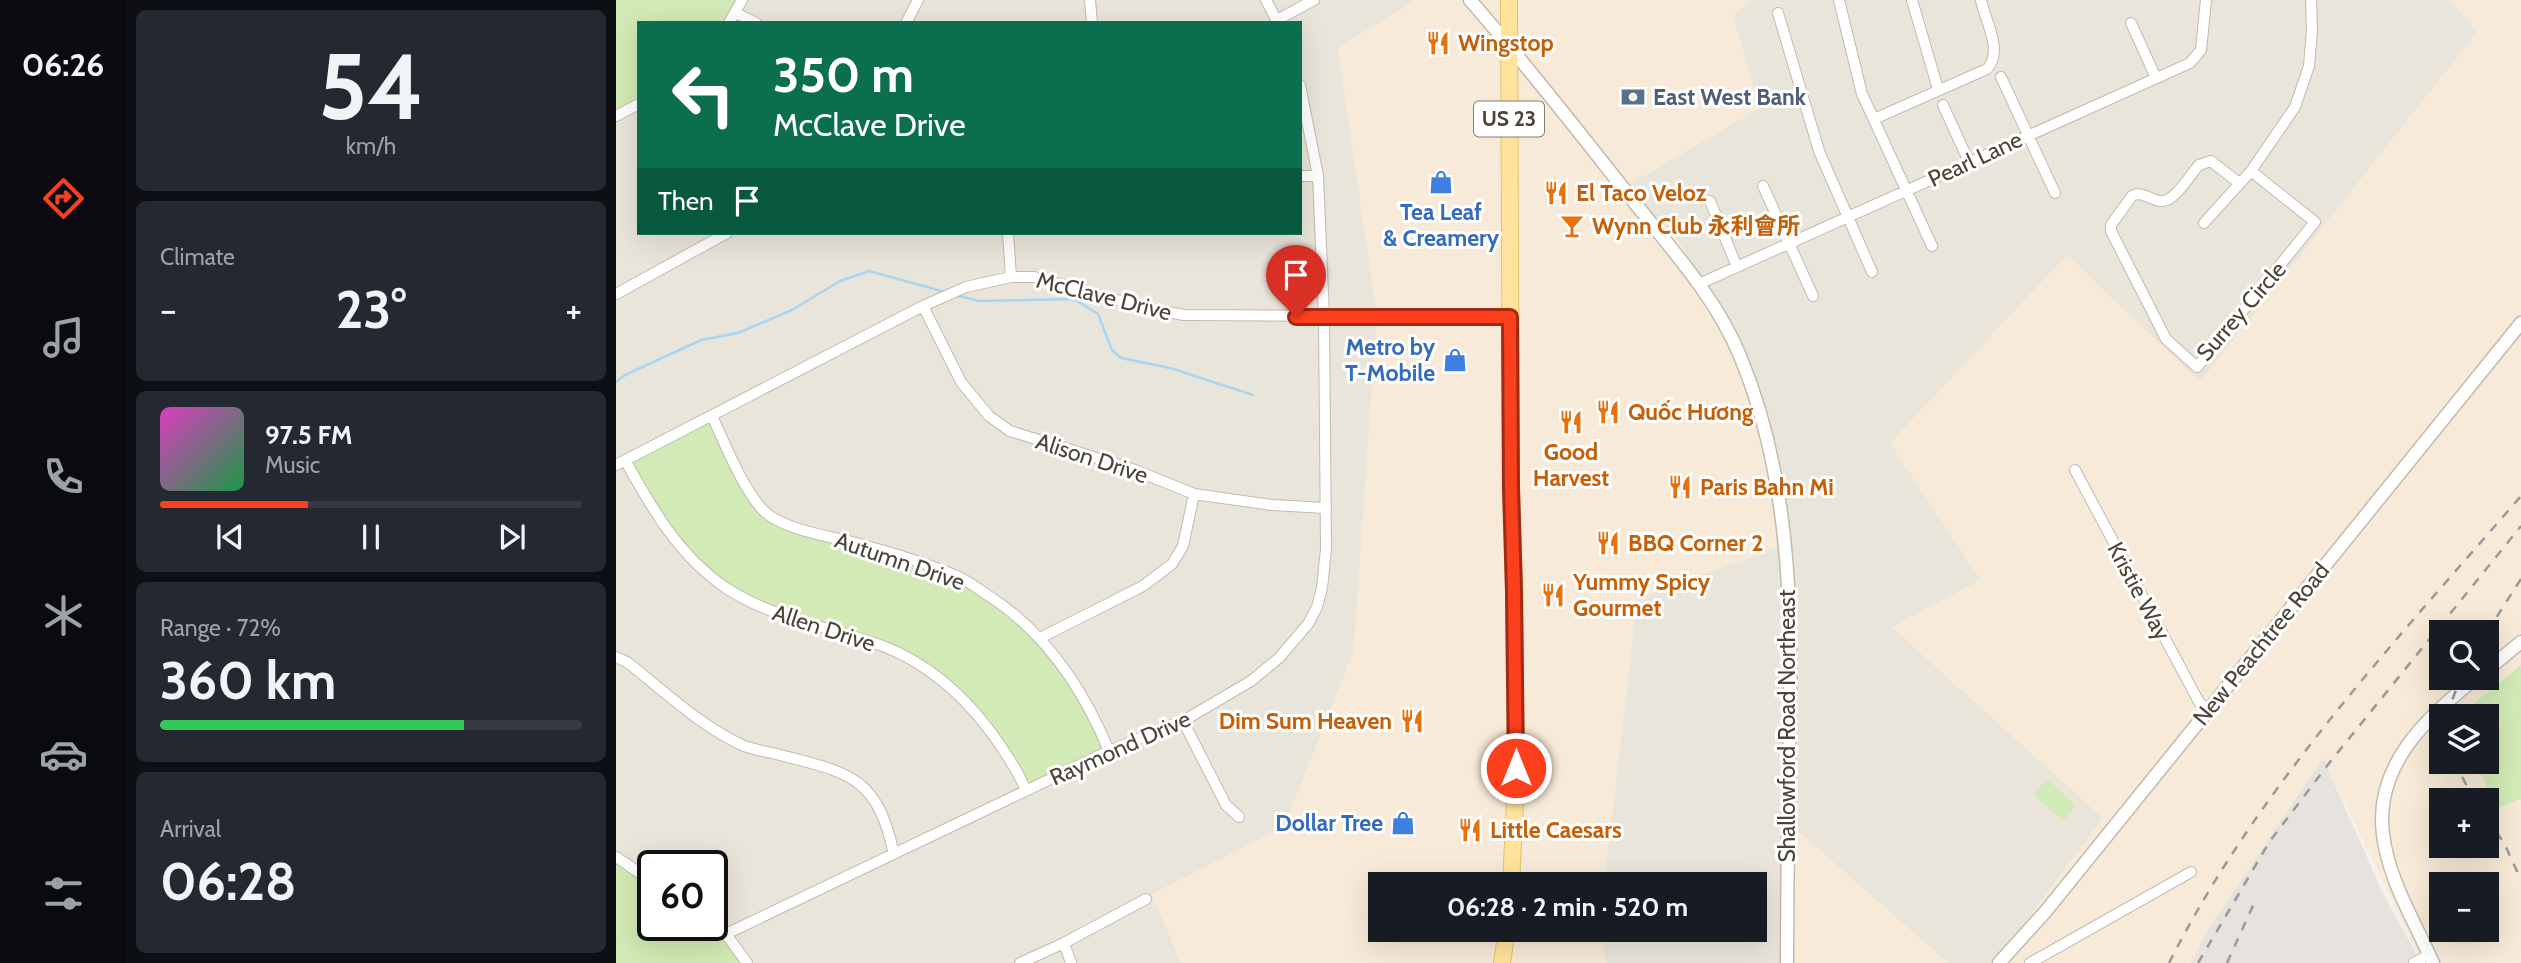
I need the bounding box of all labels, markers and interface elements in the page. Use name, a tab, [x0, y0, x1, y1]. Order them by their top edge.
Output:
restaurant icon: Wingstop	[1424, 29, 1452, 57]
place label: Wingstop	[1458, 29, 1554, 57]
text: 54	[318, 31, 424, 142]
text: 06:26	[22, 45, 104, 84]
text: 350 m	[773, 45, 914, 104]
icon: left	[658, 49, 749, 140]
bank icon: East West Bank	[1619, 83, 1647, 111]
place label: East West Bank	[1653, 83, 1807, 111]
road number: US 23	[1474, 102, 1544, 136]
text: McClave Drive	[773, 105, 966, 144]
street label: Pearl Lane	[1923, 125, 2027, 193]
text: km/h	[346, 132, 396, 160]
shop icon: Tea Leaf & Creamery	[1427, 168, 1455, 196]
icon: directions	[39, 174, 88, 223]
restaurant icon: El Taco Veloz	[1542, 179, 1570, 207]
place label: El Taco Veloz	[1576, 179, 1707, 207]
icon: arrive	[728, 182, 766, 220]
text: Then	[658, 185, 714, 217]
place label: Tea Leaf & Creamery	[1383, 198, 1500, 252]
bar icon: Wynn Club 永利會所	[1558, 212, 1586, 240]
place label: Wynn Club 永利會所	[1592, 212, 1800, 240]
text: Climate	[160, 243, 235, 271]
pin	[1266, 245, 1326, 317]
icon: arrive	[1277, 256, 1315, 294]
street label: Surrey Circle	[2190, 256, 2292, 366]
street label: McClave Drive	[1033, 266, 1175, 326]
text: 23°	[336, 278, 406, 341]
text: −	[160, 286, 177, 333]
text: +	[565, 286, 582, 333]
icon: music	[39, 313, 88, 362]
place label: Metro by T-Mobile	[1345, 333, 1436, 387]
shop icon: Metro by T-Mobile	[1441, 346, 1469, 374]
restaurant icon: Quốc Hương	[1594, 398, 1622, 426]
place label: Quốc Hương	[1628, 398, 1754, 426]
restaurant icon: Good Harvest	[1557, 408, 1585, 436]
text: 97.5 FM	[265, 419, 352, 451]
street label: Alison Drive	[1032, 427, 1152, 489]
place label: Good Harvest	[1533, 438, 1609, 492]
text: Music	[265, 451, 320, 479]
icon: phone	[39, 452, 88, 501]
restaurant icon: Paris Bahn Mi	[1666, 473, 1694, 501]
place label: Paris Bahn Mi	[1700, 473, 1834, 501]
icon: previous	[211, 518, 249, 556]
icon: pause	[352, 518, 390, 556]
icon: next	[493, 518, 531, 556]
street label: Autumn Drive	[831, 526, 969, 596]
restaurant icon: BBQ Corner 2	[1594, 529, 1622, 557]
place label: BBQ Corner 2	[1628, 529, 1763, 557]
street label: Kristie Way	[2101, 537, 2177, 645]
street label: New Peachtree Road	[2187, 557, 2335, 731]
place label: Yummy Spicy Gourmet	[1572, 568, 1711, 622]
restaurant icon: Yummy Spicy Gourmet	[1539, 581, 1567, 609]
street label: Shallowford Road Northeast	[1773, 589, 1801, 862]
icon: climate	[39, 591, 88, 640]
street label: Allen Drive	[769, 598, 879, 658]
text: Range · 72%	[160, 614, 281, 642]
map controls	[2429, 620, 2499, 942]
button: search	[2429, 620, 2499, 690]
text: 360 km	[160, 649, 336, 712]
street label: Raymond Drive	[1045, 704, 1195, 792]
button: layers	[2429, 704, 2499, 774]
place label: Dim Sum Heaven	[1219, 707, 1392, 735]
restaurant icon: Dim Sum Heaven	[1398, 707, 1426, 735]
icon: car	[39, 730, 88, 779]
position arrow	[1479, 731, 1553, 805]
button: +	[2429, 788, 2499, 858]
place label: Dollar Tree	[1275, 809, 1383, 837]
shop icon: Dollar Tree	[1389, 809, 1417, 837]
text: Arrival	[160, 815, 221, 843]
restaurant icon: Little Caesars	[1456, 816, 1484, 844]
place label: Little Caesars	[1490, 816, 1622, 844]
text: 06:28	[160, 850, 296, 913]
speed limit sign: 60	[637, 850, 728, 941]
icon: filters	[39, 869, 88, 918]
button: −	[2429, 872, 2499, 942]
text: 06:28 · 2 min · 520 m	[1447, 891, 1688, 923]

